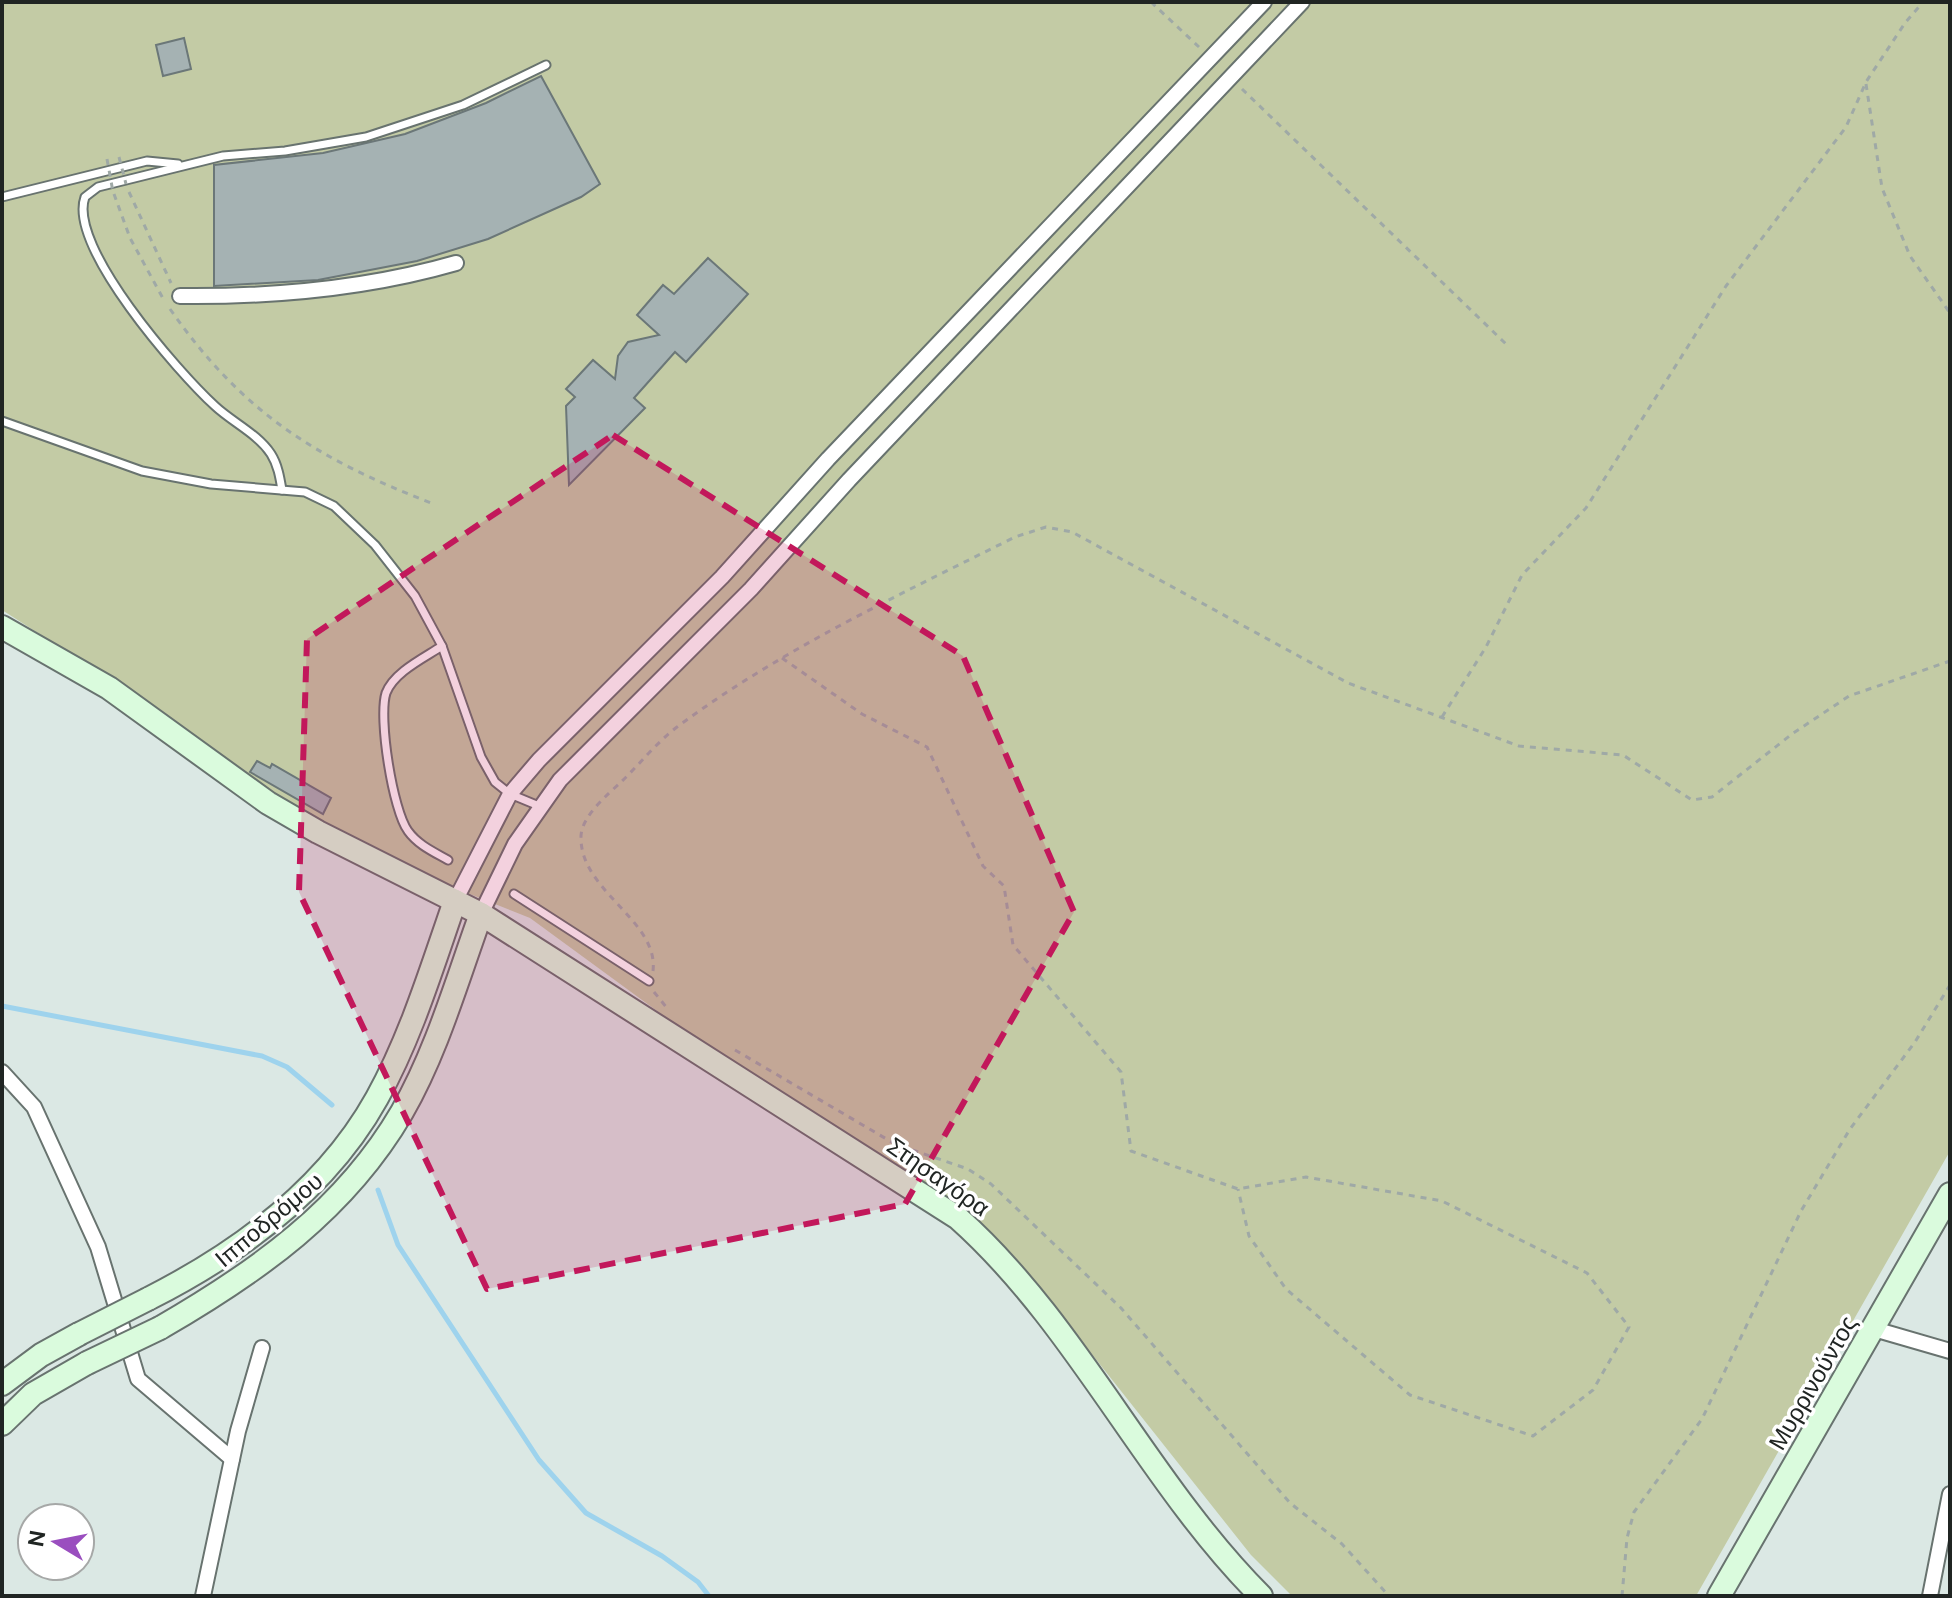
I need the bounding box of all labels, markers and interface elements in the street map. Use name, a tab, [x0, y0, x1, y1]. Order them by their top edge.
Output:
street label: Στησαγόρα	[881, 1130, 996, 1223]
street label: Ιπποδρόμου	[208, 1165, 329, 1274]
street label: Μυρρινούντος	[1762, 1310, 1864, 1456]
north arrow	[16, 1502, 96, 1582]
text: N	[21, 1528, 52, 1549]

